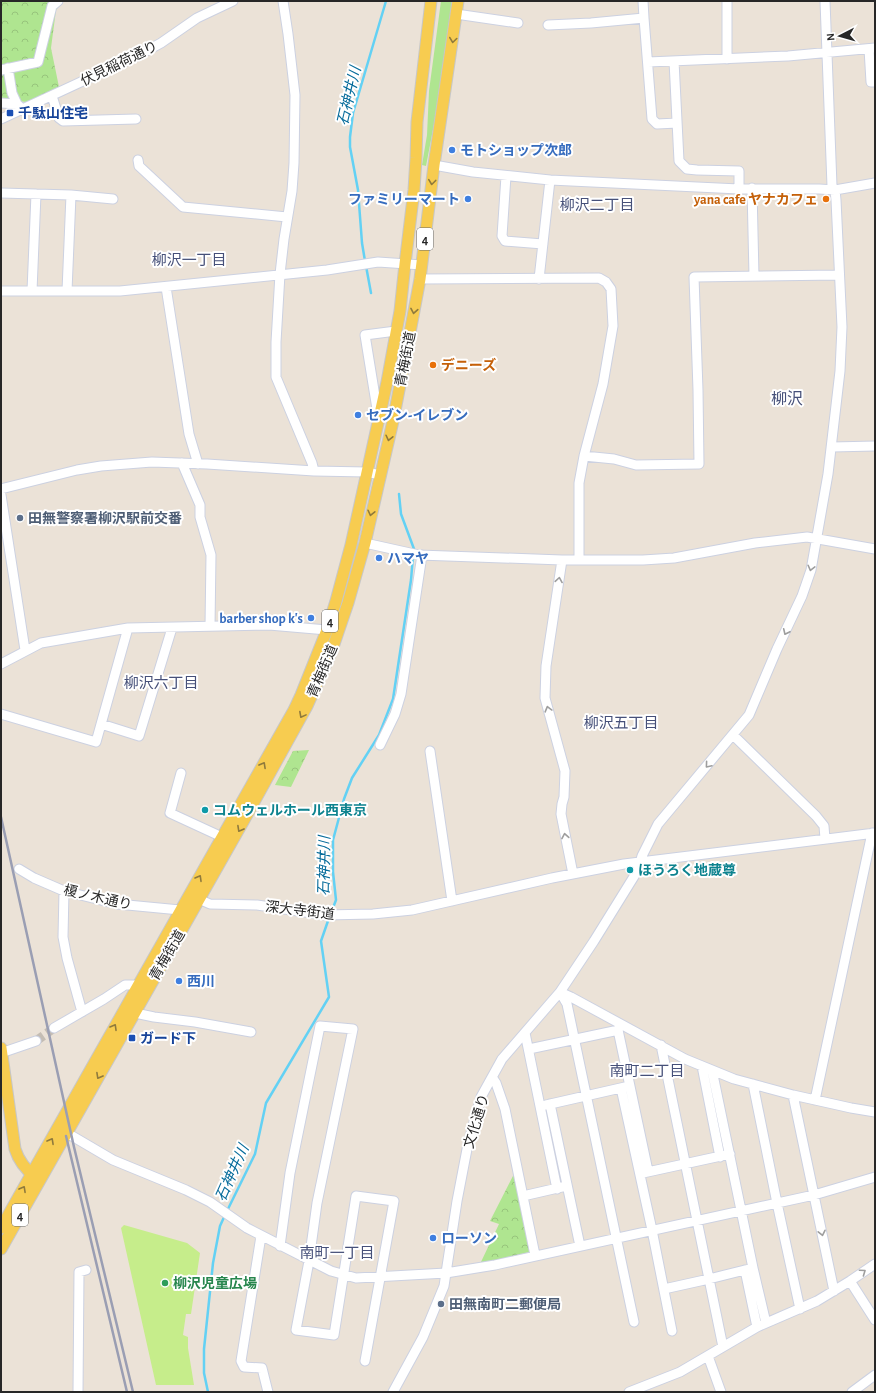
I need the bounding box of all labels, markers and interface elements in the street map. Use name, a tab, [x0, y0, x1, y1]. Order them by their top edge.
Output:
north arrow	[820, 16, 860, 56]
text: N	[825, 33, 836, 41]
street label: 伏見稲荷通り	[78, 37, 160, 89]
one-way arrow	[448, 37, 457, 43]
water label: 石神井川	[334, 63, 364, 127]
place label: 千駄山住宅	[18, 105, 88, 121]
marker: 千駄山住宅	[5, 108, 15, 118]
place label: モトショップ次郎	[460, 143, 572, 158]
marker: モトショップ次郎	[447, 145, 457, 155]
one-way arrow	[427, 179, 436, 185]
place label: yana cafe ヤナカフェ	[693, 192, 818, 207]
place label: ファミリーマート	[348, 193, 460, 207]
marker: ファミリーマート	[463, 194, 473, 204]
marker: yana cafe ヤナカフェ	[821, 194, 831, 204]
district label: 柳沢二丁目	[559, 197, 635, 213]
road number: 4	[417, 228, 433, 250]
district label: 柳沢一丁目	[151, 252, 227, 268]
one-way arrow	[410, 308, 419, 314]
street label: 青梅街道	[392, 330, 418, 388]
place label: デニーズ	[441, 357, 496, 373]
marker: デニーズ	[428, 360, 438, 370]
district label: 柳沢	[771, 390, 803, 407]
place label: セブン-イレブン	[366, 407, 468, 423]
marker: セブン-イレブン	[353, 410, 363, 420]
one-way arrow	[385, 435, 393, 442]
place label: 田無警察署柳沢駅前交番	[28, 510, 182, 526]
one-way arrow	[368, 510, 376, 516]
marker: 田無警察署柳沢駅前交番	[15, 513, 25, 523]
place label: ハマヤ	[387, 551, 429, 566]
marker: ハマヤ	[374, 553, 384, 563]
one-way arrow	[807, 564, 815, 571]
one-way arrow	[554, 577, 563, 583]
road number: 4	[322, 610, 338, 632]
place label: barber shop k's	[219, 612, 303, 626]
marker: barber shop k's	[306, 613, 316, 623]
one-way arrow	[782, 628, 790, 635]
street label: 青梅街道	[304, 642, 340, 700]
district label: 柳沢六丁目	[123, 675, 199, 691]
one-way arrow	[544, 706, 553, 713]
one-way arrow	[300, 711, 307, 718]
district label: 柳沢五丁目	[583, 715, 659, 731]
one-way arrow	[706, 761, 713, 768]
one-way arrow	[259, 762, 266, 769]
place label: コムウェルホール西東京	[213, 803, 367, 818]
marker: コムウェルホール西東京	[200, 805, 210, 815]
one-way arrow	[237, 825, 244, 832]
one-way arrow	[561, 833, 570, 839]
water label: 石神井川	[315, 834, 333, 896]
place label: ほうろく地蔵尊	[638, 863, 736, 878]
marker: ほうろく地蔵尊	[625, 865, 635, 875]
one-way arrow	[194, 875, 201, 882]
street label: 榎ノ木通り	[62, 882, 134, 913]
street label: 深大寺街道	[264, 899, 336, 922]
street label: 青梅街道	[146, 927, 188, 983]
place label: 西川	[187, 974, 215, 989]
marker: 西川	[174, 976, 184, 986]
one-way arrow	[110, 1024, 117, 1031]
place label: ガード下	[140, 1031, 196, 1046]
marker: ガード下	[127, 1033, 137, 1043]
district label: 南町二丁目	[609, 1063, 685, 1079]
one-way arrow	[97, 1072, 104, 1079]
street label: 文化通り	[461, 1092, 492, 1150]
one-way arrow	[46, 1138, 53, 1145]
water label: 石神井川	[212, 1141, 252, 1204]
one-way arrow	[18, 1186, 26, 1193]
road number: 4	[12, 1204, 28, 1226]
one-way arrow	[818, 1230, 826, 1236]
place label: ローソン	[441, 1232, 497, 1246]
marker: ローソン	[428, 1233, 438, 1243]
district label: 南町一丁目	[299, 1245, 375, 1261]
one-way arrow	[858, 1270, 865, 1277]
place label: 柳沢児童広場	[173, 1276, 257, 1291]
marker: 柳沢児童広場	[160, 1278, 170, 1288]
place label: 田無南町二郵便局	[449, 1297, 561, 1312]
marker: 田無南町二郵便局	[436, 1299, 446, 1309]

